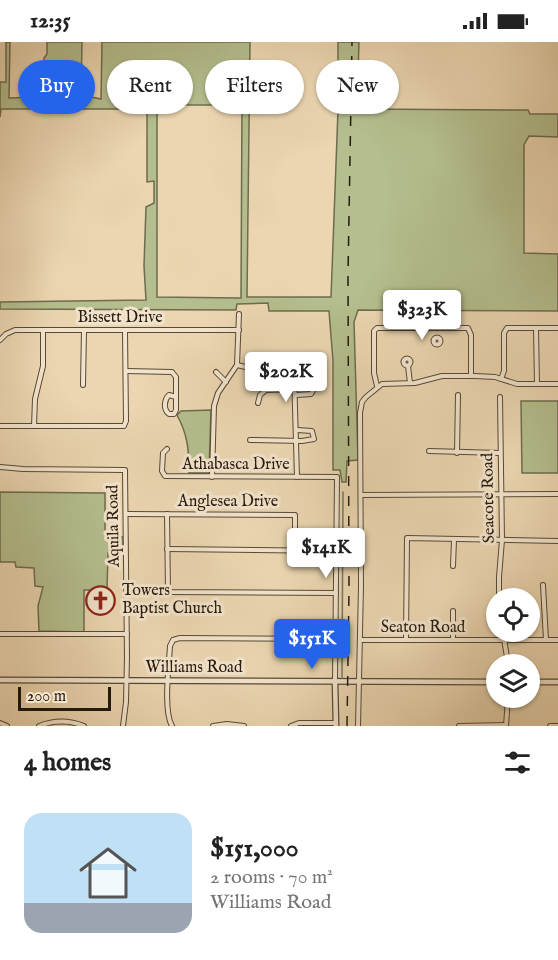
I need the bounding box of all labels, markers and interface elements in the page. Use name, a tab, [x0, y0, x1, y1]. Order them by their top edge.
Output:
text: 12:35	[30, 7, 71, 35]
chip: Buy	[18, 60, 95, 114]
chip: Rent	[107, 60, 193, 114]
chip: Filters	[205, 60, 304, 114]
chip: New	[316, 60, 399, 114]
pin: $323K	[380, 290, 464, 341]
text: $323K	[397, 297, 447, 322]
street label: Bissett Drive	[77, 308, 163, 328]
pin: $202K	[244, 352, 328, 403]
text: $202K	[259, 359, 313, 384]
street label: Seacote Road	[478, 452, 500, 543]
street label: Athabasca Drive	[181, 455, 290, 475]
street label: Aquila Road	[103, 484, 125, 568]
street label: Anglesea Drive	[177, 492, 278, 512]
pin: $141K	[284, 528, 368, 579]
text: $141K	[301, 535, 351, 560]
place label: Towers Baptist Church	[122, 581, 222, 619]
church icon: Towers Baptist Church	[85, 584, 117, 616]
map controls	[486, 588, 540, 708]
button: locate	[486, 588, 540, 642]
street label: Seaton Road	[381, 618, 466, 638]
pin: $151K	[270, 619, 354, 670]
text: $151K	[288, 626, 336, 651]
button: layers	[486, 654, 540, 708]
street label: Williams Road	[145, 658, 243, 678]
scale bar	[18, 684, 111, 712]
text: 200 m	[27, 687, 66, 707]
text: 4 homes	[24, 746, 111, 779]
icon: filters	[501, 746, 534, 779]
text: $151,000	[210, 832, 298, 865]
icon: home	[72, 837, 144, 909]
text: 2 rooms · 70 m²	[210, 865, 333, 890]
text: Williams Road	[210, 890, 331, 915]

